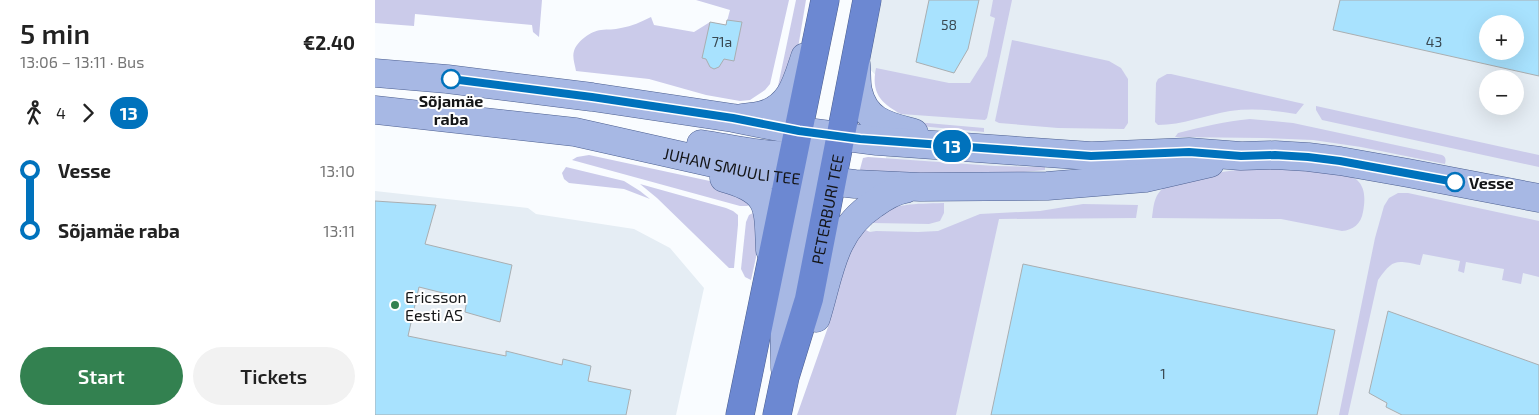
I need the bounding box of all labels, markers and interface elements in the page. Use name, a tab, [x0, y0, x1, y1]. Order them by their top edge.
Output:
map controls	[1479, 15, 1524, 115]
button: +	[1479, 15, 1524, 60]
text: 5 min	[20, 16, 90, 50]
house number: 58	[941, 16, 957, 33]
text: €2.40	[303, 31, 355, 54]
house number: 71a	[712, 33, 732, 50]
house number: 43	[1426, 33, 1442, 50]
text: 13:06 – 13:11 · Bus	[20, 52, 144, 71]
marker: Sõjamäe raba	[441, 69, 461, 89]
button: −	[1479, 70, 1524, 115]
place label: Sõjamäe raba	[419, 91, 483, 128]
icon: walk	[20, 99, 48, 127]
icon: forward	[74, 99, 102, 127]
text: 13	[120, 102, 138, 124]
text: 4	[56, 103, 66, 122]
line badge: 13	[929, 130, 975, 162]
text: 13	[943, 135, 961, 157]
street label: JUHAN SMUULI TEE	[662, 143, 802, 187]
street label: PETERBURI TEE	[806, 152, 846, 266]
text: Vesse	[58, 159, 111, 182]
text: 13:10	[320, 161, 355, 180]
marker: Vesse	[1445, 172, 1465, 192]
place label: Vesse	[1469, 173, 1514, 192]
text: Sõjamäe raba	[58, 219, 180, 242]
text: 13:11	[323, 221, 355, 240]
place label: Ericsson Eesti AS	[405, 287, 467, 324]
marker: Ericsson Eesti AS	[389, 299, 401, 311]
button: Start	[20, 347, 183, 405]
button: Tickets	[193, 347, 355, 405]
house number: 1	[1160, 365, 1166, 382]

